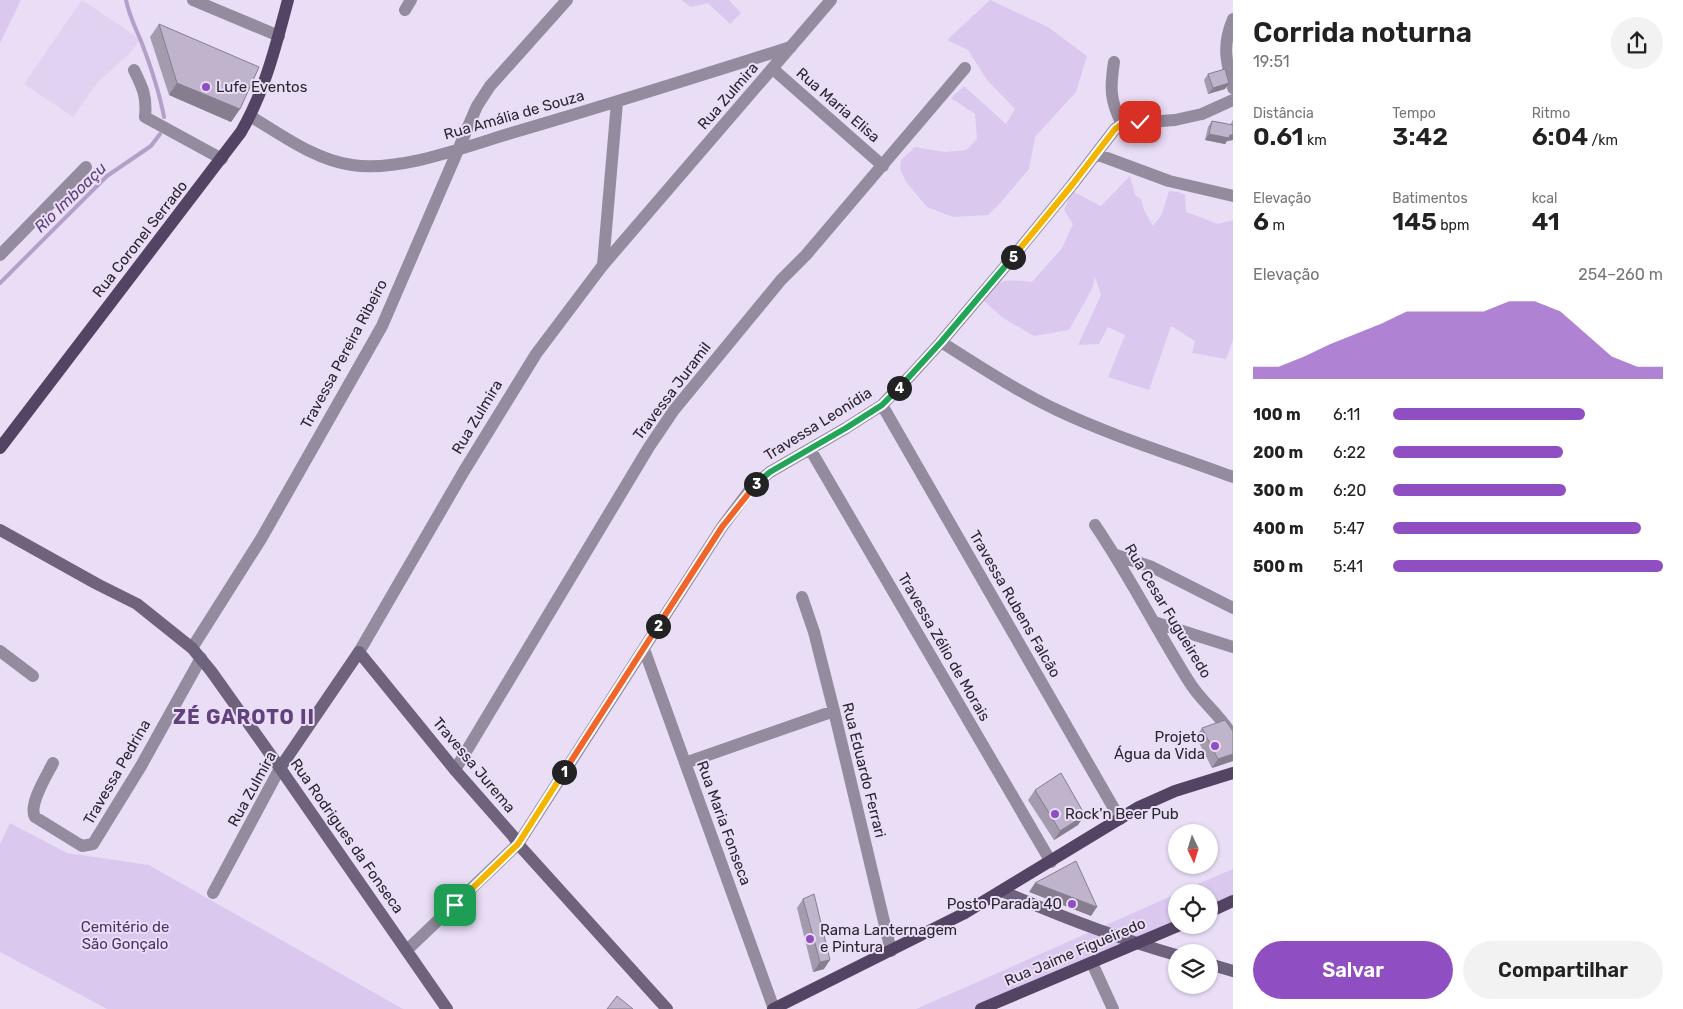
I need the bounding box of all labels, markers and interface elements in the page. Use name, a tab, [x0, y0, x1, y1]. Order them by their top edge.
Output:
text: Corrida noturna	[1253, 16, 1472, 49]
button: share	[1611, 17, 1663, 69]
text: 19:51	[1253, 52, 1290, 71]
street label: Rua Zulmira	[694, 59, 762, 133]
street label: Rua Maria Elisa	[793, 64, 883, 146]
place label: Lufe Eventos	[216, 78, 308, 96]
marker: Lufe Eventos	[200, 81, 212, 93]
street label: Rua Amália de Souza	[442, 86, 586, 144]
pin	[1119, 101, 1161, 143]
text: Distância	[1253, 105, 1314, 122]
text: Tempo	[1392, 105, 1436, 122]
text: Ritmo	[1532, 105, 1570, 122]
icon: check	[1126, 108, 1154, 136]
text: 0.61	[1253, 122, 1304, 151]
text: 3:42	[1392, 122, 1448, 151]
text: 6:04	[1532, 122, 1588, 151]
text: km	[1304, 132, 1327, 149]
text: /km	[1588, 132, 1618, 149]
water label: Rio Imboaçu	[30, 158, 111, 236]
street label: Rua Coronel Serrado	[89, 177, 191, 301]
text: Elevação	[1253, 190, 1311, 207]
text: Batimentos	[1392, 190, 1468, 207]
text: kcal	[1532, 190, 1557, 207]
text: 6	[1253, 207, 1269, 236]
text: 145	[1392, 207, 1437, 236]
text: 41	[1532, 207, 1560, 236]
text: m	[1269, 217, 1285, 234]
text: bpm	[1437, 217, 1469, 234]
pin: 5	[1000, 244, 1026, 270]
text: 5	[1009, 249, 1018, 266]
text: Elevação	[1253, 265, 1319, 284]
text: 254–260 m	[1578, 265, 1663, 284]
street label: Travessa Pereira Ribeiro	[297, 276, 391, 432]
street label: Travessa Juramil	[629, 339, 715, 443]
pin: 4	[886, 376, 912, 400]
street label: Rua Zulmira	[448, 377, 506, 457]
text: 4	[895, 380, 904, 397]
street label: Travessa Leonídia	[761, 384, 875, 464]
text: 100 m	[1253, 405, 1301, 424]
text: 6:11	[1333, 405, 1360, 424]
text: 200 m	[1253, 443, 1303, 462]
text: 6:22	[1333, 443, 1366, 462]
pin: 3	[744, 472, 768, 496]
text: 3	[752, 476, 761, 493]
text: 300 m	[1253, 481, 1303, 500]
text: 6:20	[1333, 481, 1366, 500]
text: 400 m	[1253, 519, 1304, 538]
text: 5:47	[1333, 519, 1364, 538]
street label: Travessa Rubens Falcão	[965, 527, 1065, 681]
street label: Rua Cesar Fugueiredo	[1121, 541, 1215, 681]
text: 500 m	[1253, 557, 1303, 576]
text: 5:41	[1333, 557, 1363, 576]
street label: Travessa Zélio de Morais	[894, 570, 994, 725]
pin: 2	[646, 614, 670, 638]
text: 2	[654, 618, 663, 635]
street label: Rua Eduardo Ferrari	[838, 701, 890, 839]
district label: ZÉ GAROTO II	[173, 705, 315, 729]
street label: Travessa Jurema	[429, 714, 519, 816]
street label: Travessa Pedrina	[80, 716, 154, 828]
place label: Projeto Água da Vida	[1114, 728, 1205, 763]
marker: Projeto Água da Vida	[1209, 740, 1221, 752]
street label: Rua Zulmira	[224, 748, 280, 830]
street label: Rua Rodrigues da Fonseca	[287, 755, 407, 917]
street label: Rua Maria Fonseca	[693, 758, 755, 888]
pin: 1	[552, 760, 576, 784]
text: 1	[561, 764, 568, 781]
place label: Rock'n Beer Pub	[1065, 805, 1179, 823]
marker: Rock'n Beer Pub	[1049, 808, 1061, 820]
north arrow	[1168, 824, 1218, 874]
map controls	[1168, 824, 1218, 994]
pin	[434, 884, 476, 926]
button: locate	[1168, 884, 1218, 934]
icon: arrive	[441, 891, 469, 919]
place label: Posto Parada 40	[947, 895, 1062, 913]
marker: Posto Parada 40	[1066, 898, 1078, 910]
street label: Rua Jaime Figueiredo	[1002, 914, 1148, 990]
park label: Cemitério de São Gonçalo	[81, 918, 169, 953]
place label: Rama Lanternagem e Pintura	[820, 921, 957, 956]
marker: Rama Lanternagem e Pintura	[804, 933, 816, 945]
button: Salvar	[1253, 941, 1453, 999]
button: Compartilhar	[1463, 941, 1663, 999]
button: layers	[1168, 944, 1218, 994]

